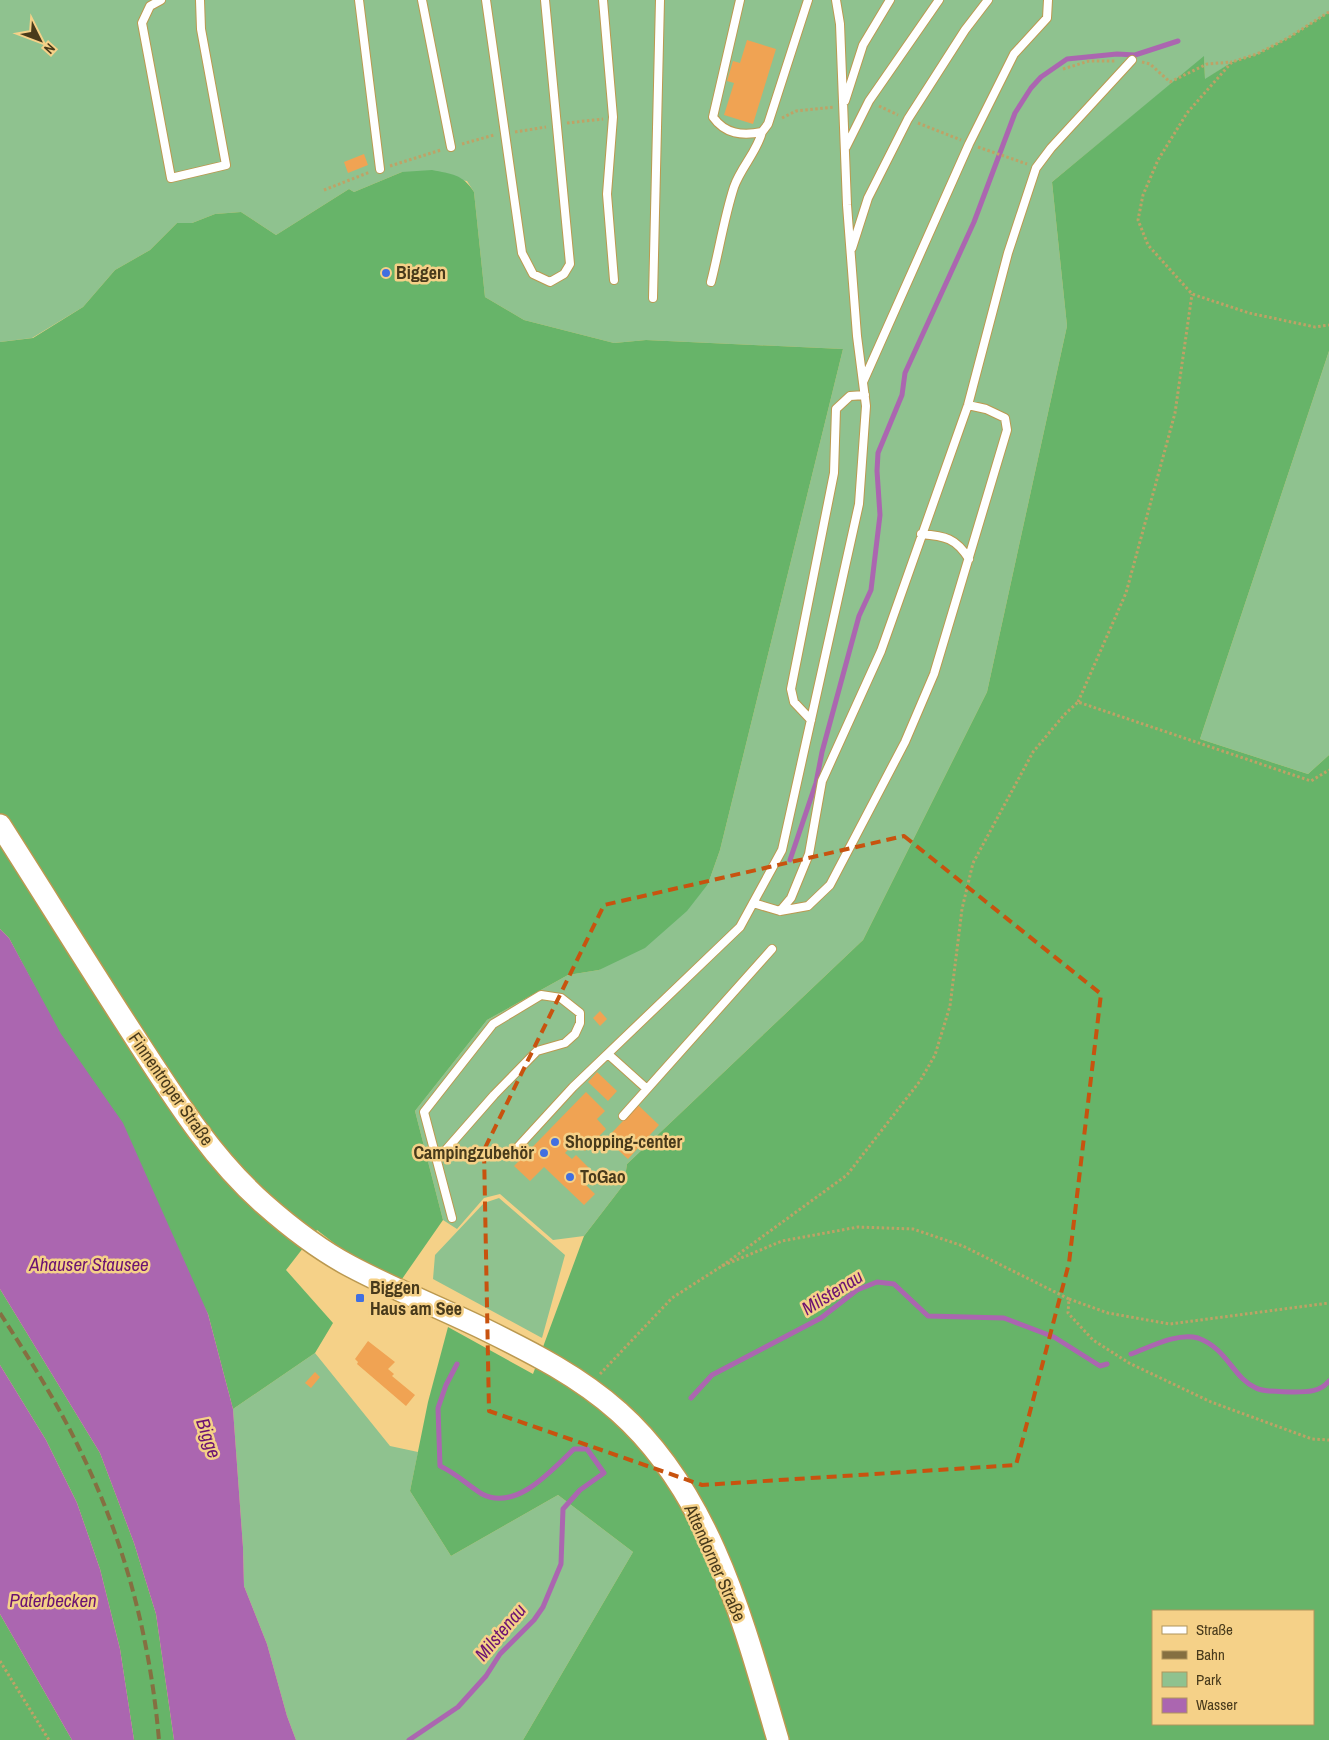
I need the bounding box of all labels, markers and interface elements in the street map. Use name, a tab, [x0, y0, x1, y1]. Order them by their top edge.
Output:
north arrow	[15, 15, 65, 65]
text: N	[40, 40, 59, 58]
place label: Biggen	[396, 260, 446, 285]
marker: Biggen	[380, 267, 392, 279]
street label: Finnentroper Straße	[123, 1027, 220, 1150]
place label: Shopping-center	[565, 1129, 683, 1154]
marker: Shopping-center	[549, 1136, 561, 1148]
place label: Campingzubehör	[413, 1140, 534, 1165]
marker: Campingzubehör	[538, 1147, 550, 1159]
place label: ToGao	[580, 1164, 626, 1189]
marker: ToGao	[564, 1171, 576, 1183]
water label: Ahauser Stausee	[28, 1251, 149, 1277]
water label: Milstenau	[796, 1263, 868, 1321]
place label: Biggen Haus am See	[370, 1275, 462, 1321]
marker: Biggen Haus am See	[354, 1292, 366, 1304]
water label: Bigge	[190, 1415, 228, 1461]
street label: Attendorner Straße	[678, 1499, 752, 1625]
water label: Paterbecken	[9, 1587, 97, 1613]
water label: Milstenau	[468, 1598, 532, 1666]
legend	[1152, 1610, 1314, 1725]
text: Straße	[1196, 1619, 1233, 1640]
text: Bahn	[1196, 1644, 1225, 1665]
text: Park	[1196, 1669, 1222, 1690]
text: Wasser	[1196, 1694, 1237, 1715]

